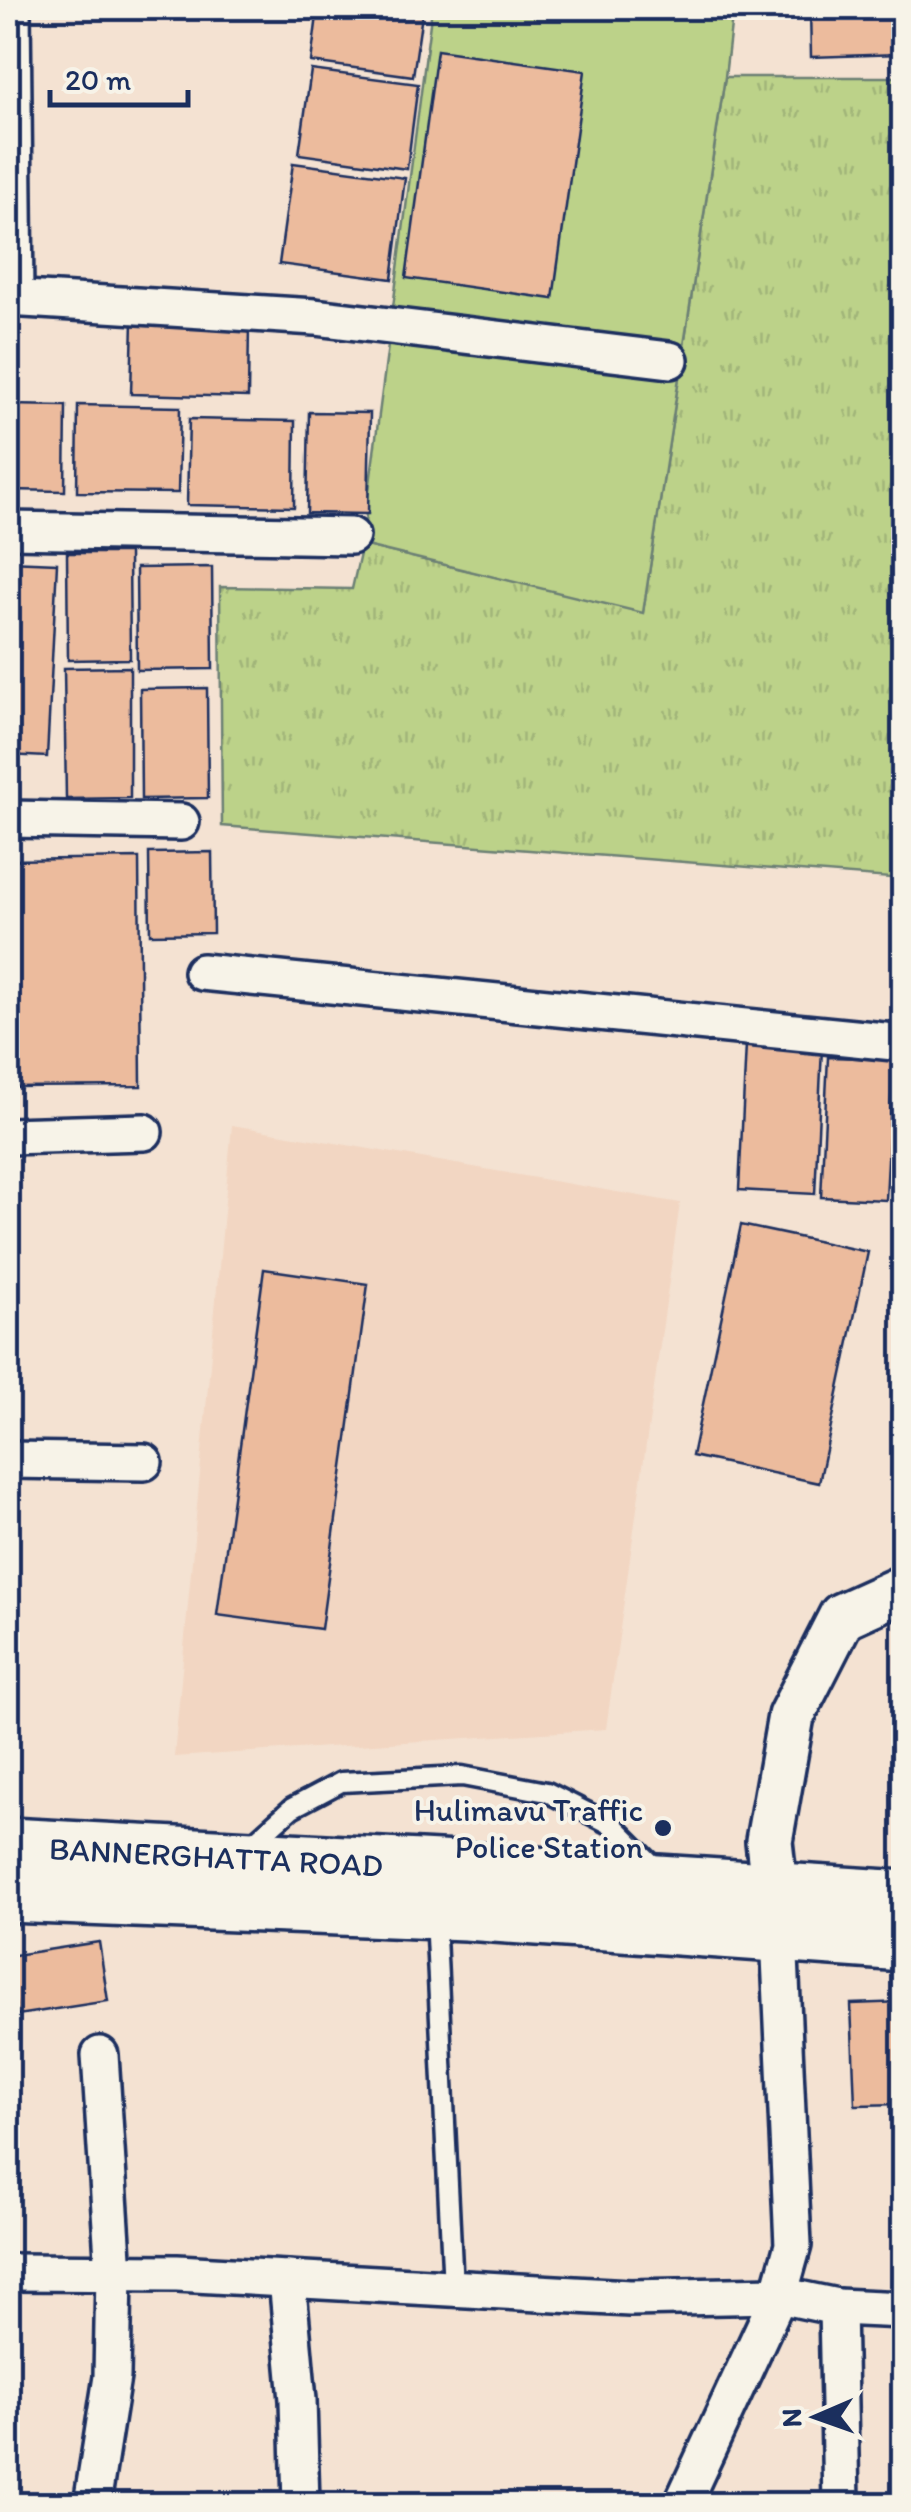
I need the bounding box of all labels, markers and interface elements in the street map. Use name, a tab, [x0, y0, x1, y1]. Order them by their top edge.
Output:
scale bar	[50, 45, 188, 107]
text: 20 m	[65, 61, 131, 98]
place label: Hulimavu Traffic Police Station	[414, 1791, 643, 1866]
marker: Hulimavu Traffic Police Station	[652, 1817, 674, 1839]
street label: BANNERGHATTA ROAD	[48, 1829, 384, 1885]
north arrow	[766, 2367, 866, 2467]
text: N	[774, 2408, 808, 2428]

